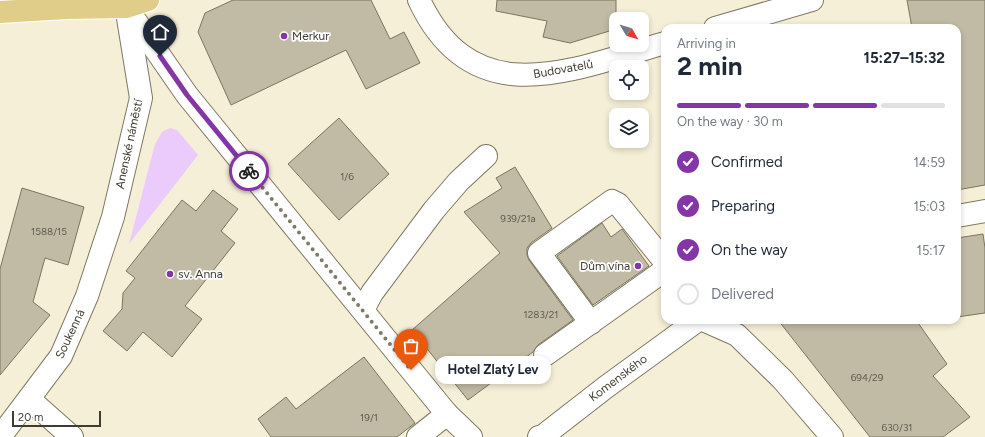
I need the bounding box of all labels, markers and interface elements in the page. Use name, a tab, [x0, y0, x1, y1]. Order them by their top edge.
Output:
north arrow	[609, 12, 649, 52]
map controls	[609, 12, 649, 148]
pin	[143, 15, 177, 56]
icon: home	[149, 21, 171, 43]
place label: Merkur	[292, 29, 329, 43]
marker: Merkur	[279, 31, 289, 41]
text: Arriving in	[677, 36, 736, 51]
text: 15:27–15:32	[864, 49, 945, 67]
text: 2 min	[677, 50, 743, 82]
street label: Budovatelů	[532, 57, 594, 81]
button: locate	[609, 60, 649, 100]
street label: Anenské náměstí	[113, 97, 146, 190]
button: layers	[609, 108, 649, 148]
text: On the way · 30 m	[677, 114, 783, 129]
courier	[229, 151, 269, 191]
icon: check	[677, 151, 699, 173]
text: Confirmed	[711, 153, 783, 171]
text: 14:59	[913, 155, 945, 170]
icon: bike	[238, 160, 260, 182]
house number: 1/6	[340, 170, 354, 183]
icon: check	[677, 195, 699, 217]
text: Preparing	[711, 197, 775, 215]
text: 15:03	[913, 199, 945, 214]
house number: 939/21a	[500, 212, 536, 225]
house number: 1588/15	[31, 225, 67, 238]
icon: check	[677, 239, 699, 261]
text: On the way	[711, 241, 788, 259]
text: 15:17	[917, 243, 945, 258]
place label: Dům vína	[580, 259, 630, 273]
marker: Dům vína	[633, 261, 643, 271]
place label: sv. Anna	[178, 267, 223, 281]
marker: sv. Anna	[165, 269, 175, 279]
text: Delivered	[711, 285, 774, 303]
street label: Soukenná	[53, 307, 87, 361]
house number: 1283/21	[524, 308, 558, 321]
pin	[394, 329, 428, 370]
icon: bag	[400, 335, 422, 357]
street label: Komenského	[586, 352, 650, 404]
callout: Hotel Zlatý Lev	[435, 356, 551, 384]
text: Hotel Zlatý Lev	[447, 362, 539, 377]
house number: 694/29	[851, 371, 884, 384]
scale bar	[12, 409, 101, 428]
text: 20 m	[18, 411, 43, 424]
house number: 19/1	[360, 411, 378, 424]
house number: 630/31	[882, 421, 912, 434]

